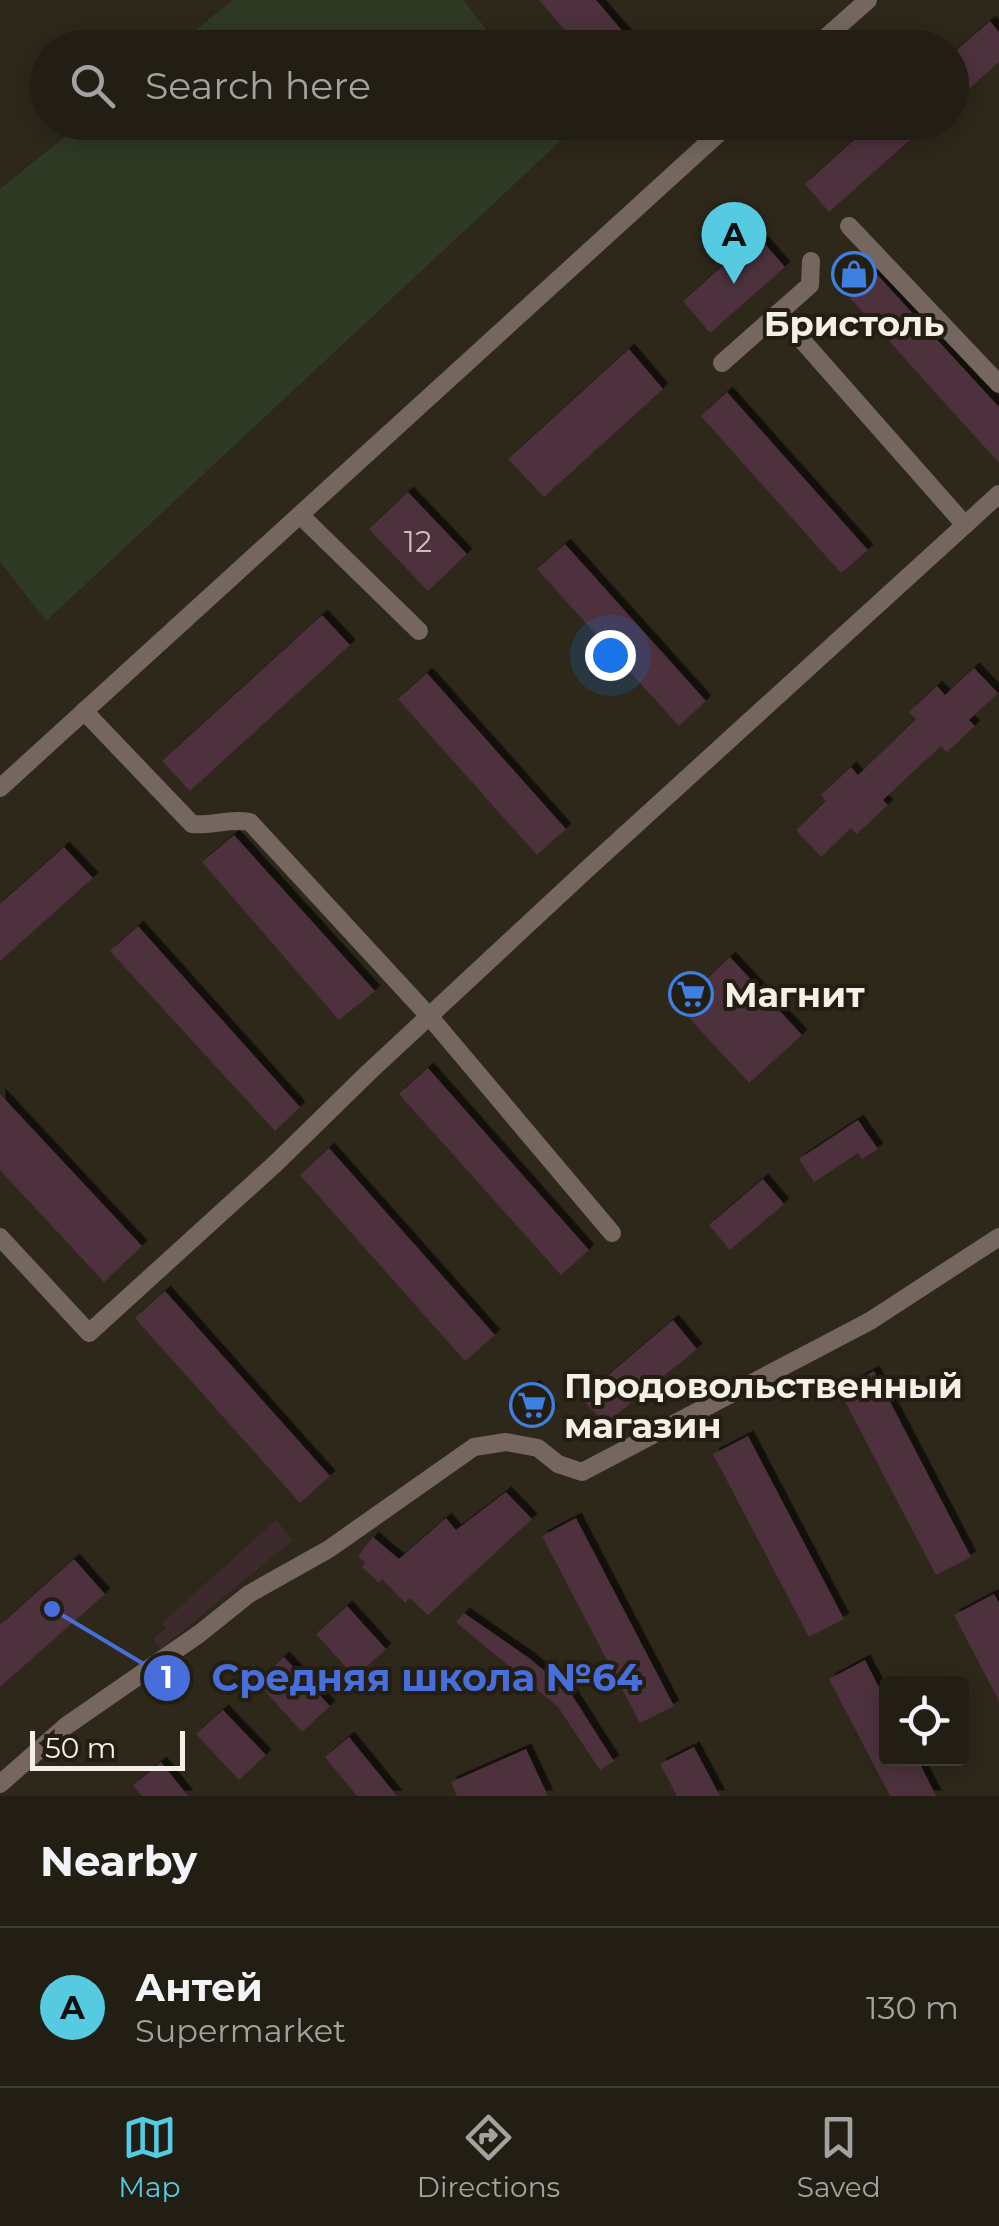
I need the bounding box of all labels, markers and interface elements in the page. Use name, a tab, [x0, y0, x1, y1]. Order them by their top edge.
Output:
search box	[30, 30, 969, 140]
icon: search	[65, 58, 120, 113]
text: Search here	[145, 62, 371, 109]
pin: A	[702, 202, 766, 284]
shop icon: Бристоль	[831, 251, 877, 297]
place label: Бристоль	[764, 302, 944, 345]
house number: 12	[404, 523, 432, 560]
your location	[585, 630, 636, 681]
supermarket icon: Магнит	[668, 971, 714, 1017]
place label: Магнит	[724, 973, 865, 1016]
place label: Продовольственный магазин	[564, 1364, 963, 1447]
supermarket icon: Продовольственный магазин	[509, 1382, 555, 1428]
callout: Средняя школа №64	[142, 1644, 663, 1712]
text: Средняя школа №64	[212, 1654, 642, 1701]
text: 1	[161, 1659, 173, 1696]
map controls	[879, 1676, 969, 1766]
button: locate	[879, 1676, 969, 1766]
scale bar	[30, 1726, 185, 1770]
text: 50 m	[45, 1731, 116, 1765]
text: Nearby	[40, 1835, 197, 1887]
text: Антей	[135, 1964, 263, 2011]
text: A	[60, 1988, 85, 2027]
text: 130 m	[866, 1988, 959, 2027]
text: Supermarket	[135, 2011, 346, 2050]
tab: Map	[118, 2110, 180, 2204]
tab: Directions	[417, 2110, 560, 2204]
tab: Saved	[797, 2110, 881, 2204]

